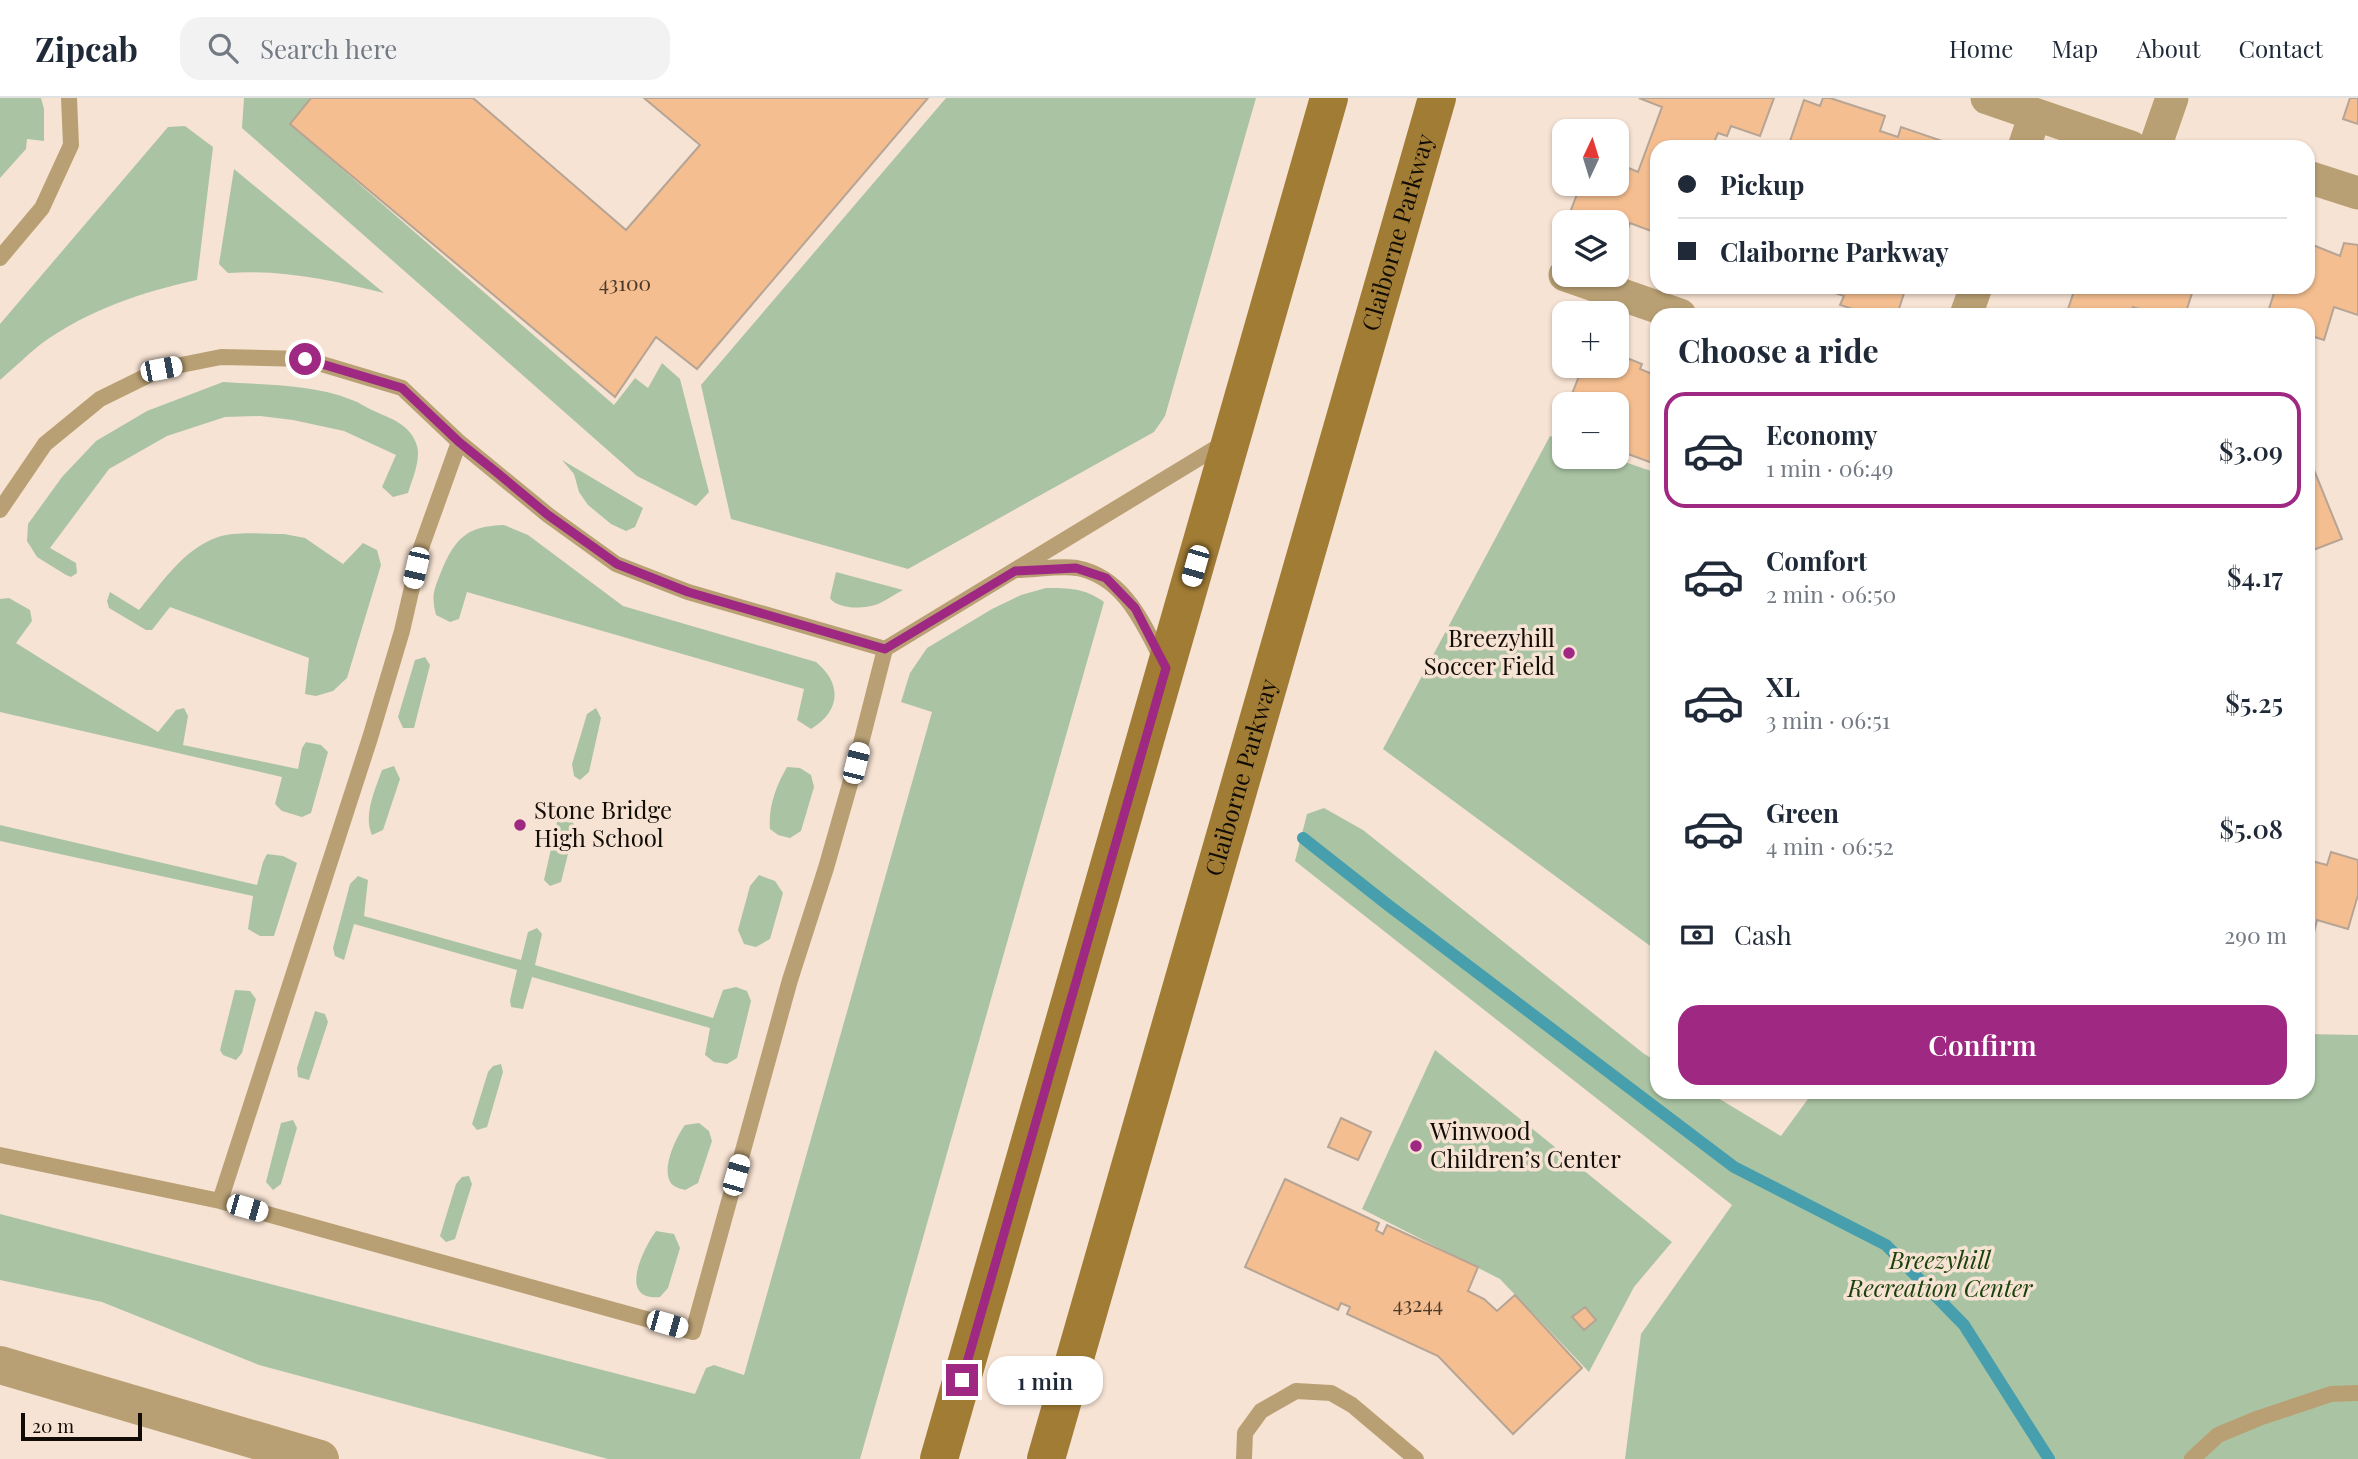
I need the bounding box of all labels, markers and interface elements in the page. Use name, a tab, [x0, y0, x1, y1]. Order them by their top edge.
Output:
search box	[180, 17, 670, 80]
text: Zipcab	[35, 26, 138, 70]
icon: search	[204, 29, 242, 67]
text: Search here	[260, 31, 397, 66]
text: Home	[1949, 32, 2013, 64]
text: Map	[2051, 32, 2098, 64]
text: About	[2136, 32, 2200, 64]
text: Contact	[2238, 32, 2323, 64]
north arrow	[1552, 119, 1629, 196]
map controls	[1552, 119, 1629, 469]
street label: Claiborne Parkway	[1353, 130, 1440, 334]
text: Pickup	[1720, 167, 1804, 202]
button: layers	[1552, 210, 1629, 287]
text: Claiborne Parkway	[1720, 234, 1949, 269]
house number: 43100	[599, 268, 651, 296]
button: +	[1552, 301, 1629, 378]
text: Choose a ride	[1678, 328, 1879, 371]
route start	[289, 343, 321, 375]
car	[139, 355, 184, 383]
button: −	[1552, 392, 1629, 469]
text: Economy	[1766, 417, 1877, 452]
icon: car	[1682, 419, 1745, 482]
text: $3.09	[2219, 433, 2283, 468]
text: 1 min · 06:49	[1766, 452, 1894, 483]
car	[1180, 543, 1211, 589]
text: Comfort	[1766, 543, 1867, 578]
car	[402, 545, 431, 591]
icon: car	[1682, 545, 1745, 608]
text: $4.17	[2227, 559, 2283, 594]
text: 2 min · 06:50	[1766, 578, 1896, 609]
place label: Breezyhill Soccer Field	[1424, 621, 1555, 681]
marker: Breezyhill Soccer Field	[1561, 645, 1577, 661]
text: XL	[1766, 669, 1800, 704]
icon: car	[1682, 671, 1745, 734]
street label: Claiborne Parkway	[1196, 675, 1283, 879]
text: $5.25	[2225, 685, 2283, 720]
text: 3 min · 06:51	[1766, 704, 1890, 735]
car	[841, 740, 872, 786]
place label: Stone Bridge High School	[534, 793, 672, 853]
text: Green	[1766, 795, 1839, 830]
icon: car	[1682, 797, 1745, 860]
text: $5.08	[2219, 811, 2283, 846]
marker: Stone Bridge High School	[512, 817, 528, 833]
text: 4 min · 06:52	[1766, 830, 1894, 861]
icon: cash	[1678, 916, 1716, 954]
text: Cash	[1734, 917, 1792, 952]
text: 290 m	[2224, 919, 2287, 950]
button: Confirm	[1678, 1005, 2287, 1085]
place label: Winwood Children’s Center	[1429, 1114, 1621, 1174]
marker: Winwood Children’s Center	[1408, 1138, 1424, 1154]
car	[721, 1152, 752, 1198]
car	[224, 1192, 271, 1224]
park label: Breezyhill Recreation Center	[1846, 1243, 2033, 1303]
house number: 43244	[1393, 1289, 1443, 1317]
car	[644, 1308, 691, 1340]
callout: 1 min	[986, 1356, 1102, 1404]
route end	[946, 1364, 978, 1396]
text: 1 min	[1017, 1365, 1073, 1396]
scale bar	[21, 1410, 142, 1442]
text: 20 m	[32, 1412, 74, 1438]

